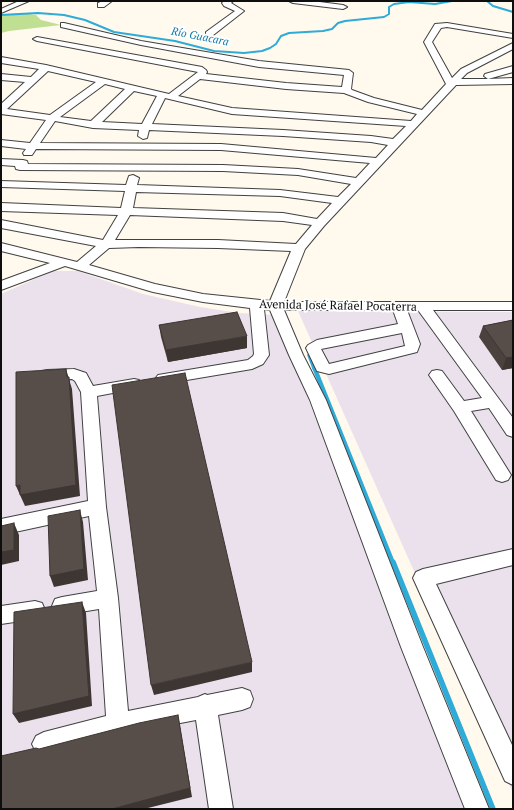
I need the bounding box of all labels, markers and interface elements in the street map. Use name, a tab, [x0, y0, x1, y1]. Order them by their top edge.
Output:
water label: Río Guacara	[170, 25, 230, 49]
street label: Avenida José Rafael Pocaterra	[259, 297, 417, 315]

